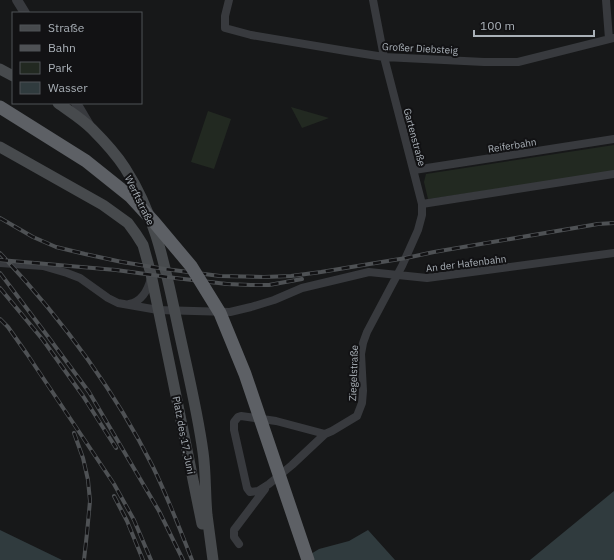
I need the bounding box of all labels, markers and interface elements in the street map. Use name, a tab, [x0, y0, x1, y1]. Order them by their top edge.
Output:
legend	[12, 12, 142, 104]
scale bar	[474, 12, 594, 38]
text: 100 m	[480, 18, 515, 33]
text: Straße	[48, 20, 85, 35]
text: Bahn	[48, 40, 76, 55]
street label: Großer Diebsteig	[382, 40, 459, 57]
text: Park	[48, 60, 73, 75]
text: Wasser	[48, 80, 88, 95]
street label: Gartenstraße	[400, 107, 429, 168]
street label: Reiferbahn	[487, 135, 537, 156]
street label: Werftstraße	[122, 173, 157, 228]
street label: An der Hafenbahn	[425, 252, 507, 275]
street label: Ziegelstraße	[346, 344, 361, 401]
street label: Platz des 17. Juni	[170, 395, 197, 475]

